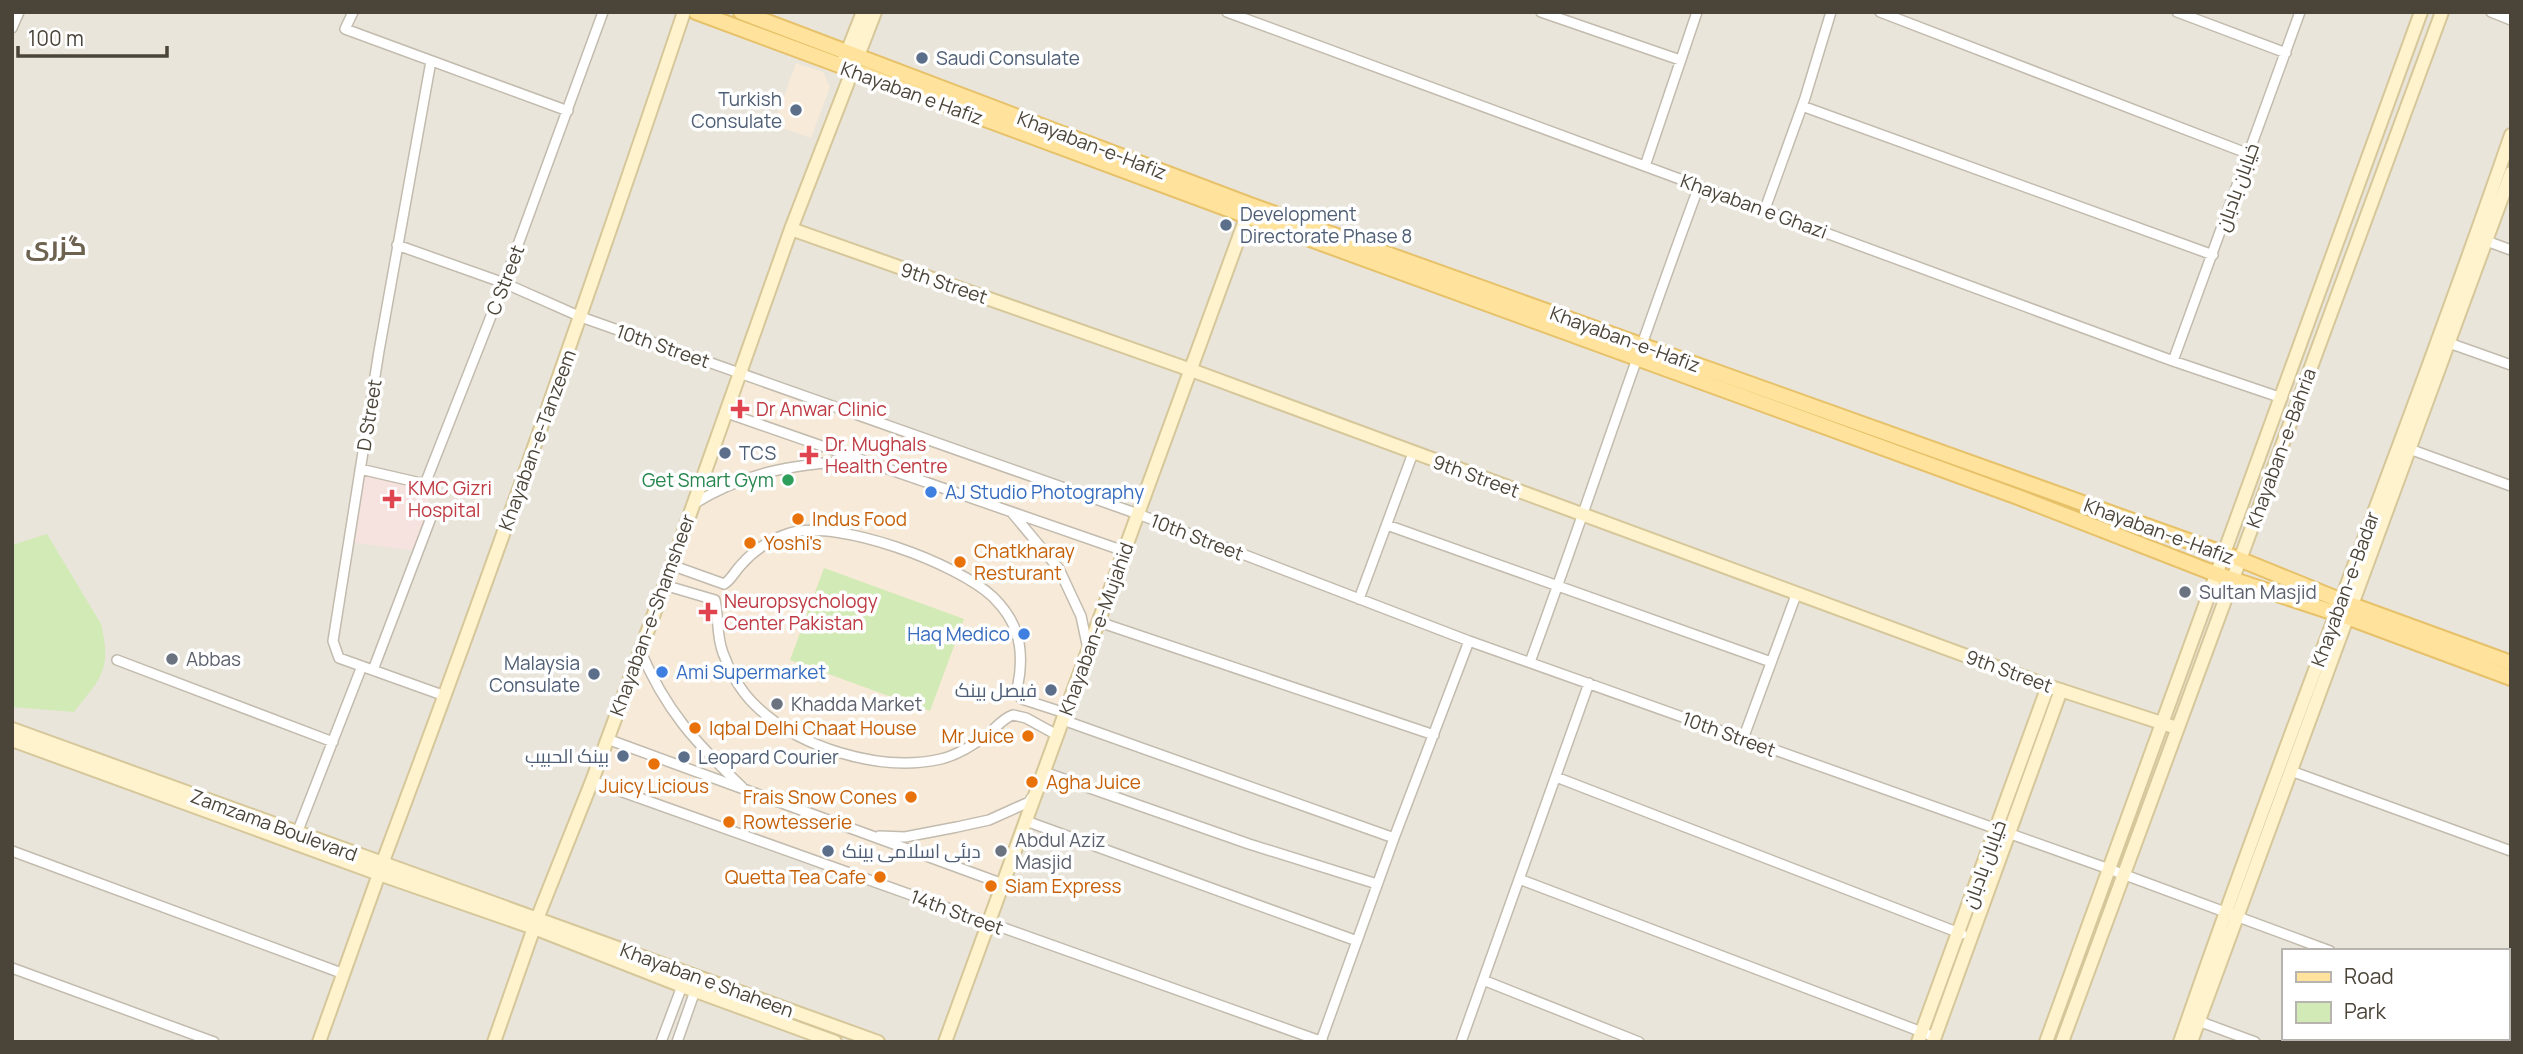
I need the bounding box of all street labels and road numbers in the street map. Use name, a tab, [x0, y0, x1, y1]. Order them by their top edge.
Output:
street label: Khayaban e Hafiz	[837, 55, 987, 131]
street label: Khayaban-e-Hafiz	[1014, 105, 1170, 185]
street label: خیابان بادبان	[2209, 139, 2265, 235]
street label: Khayaban e Ghazi	[1677, 167, 1831, 245]
street label: C Street	[480, 241, 530, 319]
street label: 9th Street	[897, 256, 991, 310]
street label: Khayaban-e-Hafiz	[1546, 300, 1704, 378]
street label: 10th Street	[613, 318, 713, 374]
street label: Khayaban-e-Tanzeem	[492, 346, 582, 534]
street label: Khayaban-e-Bahria	[2240, 365, 2322, 531]
street label: D Street	[350, 377, 388, 453]
street label: 9th Street	[1429, 448, 1523, 504]
street label: Khayaban-e-Hafiz	[2080, 492, 2238, 570]
street label: 10th Street	[1147, 507, 1247, 567]
street label: Khayaban-e-Badar	[2305, 507, 2385, 670]
street label: Khayaban-e-Shamsheer	[603, 510, 701, 719]
street label: Khayaban-e-Mujahid	[1053, 539, 1139, 719]
street label: 9th Street	[1962, 643, 2056, 699]
street label: 10th Street	[1679, 705, 1779, 763]
street label: Zamzama Boulevard	[187, 783, 361, 867]
street label: خیابان بادبان	[1956, 816, 2012, 912]
street label: 14th Street	[907, 883, 1007, 941]
street label: Khayaban e Shaheen	[617, 937, 797, 1023]

